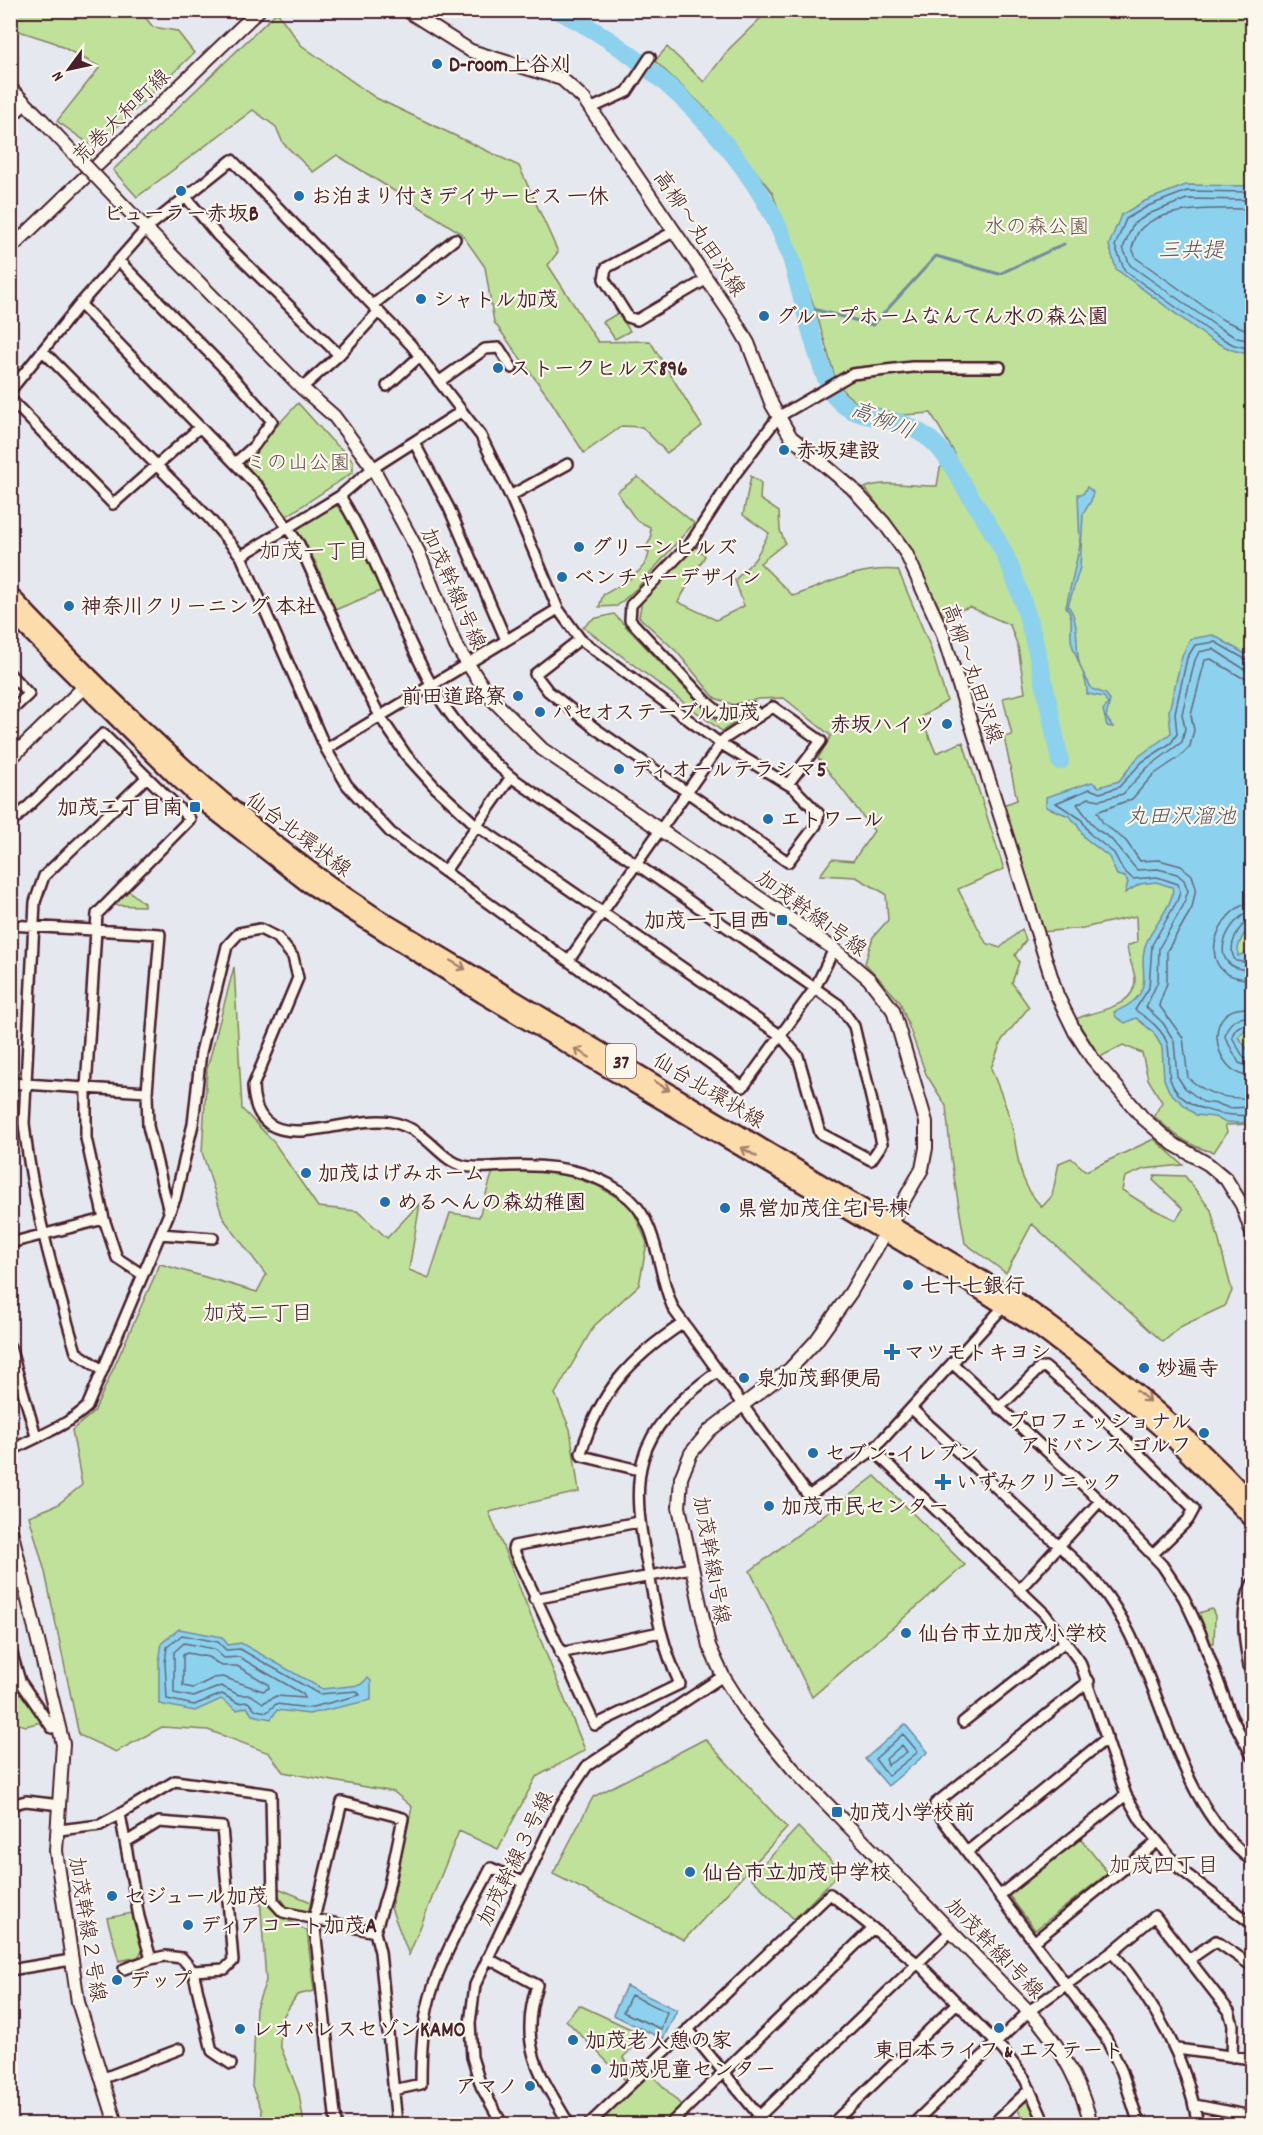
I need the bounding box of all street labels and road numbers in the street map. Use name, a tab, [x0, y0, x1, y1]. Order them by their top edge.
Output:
street label: 荒巻大和町線	[67, 64, 179, 173]
street label: 高柳～丸田沢線	[644, 165, 751, 304]
street label: 加茂幹線1号線	[411, 523, 492, 655]
street label: 高柳～丸田沢線	[932, 600, 1008, 748]
street label: 仙台北環状線	[238, 787, 357, 886]
street label: 加茂幹線1号線	[749, 865, 872, 966]
road number: 37	[606, 1044, 636, 1078]
street label: 仙台北環状線	[646, 1047, 769, 1138]
street label: 加茂幹線1号線	[683, 1494, 735, 1627]
street label: 加茂幹線３号線	[472, 1787, 563, 1932]
street label: 加茂幹線２号線	[59, 1855, 111, 2004]
street label: 加茂幹線1号線	[937, 1893, 1049, 2007]

